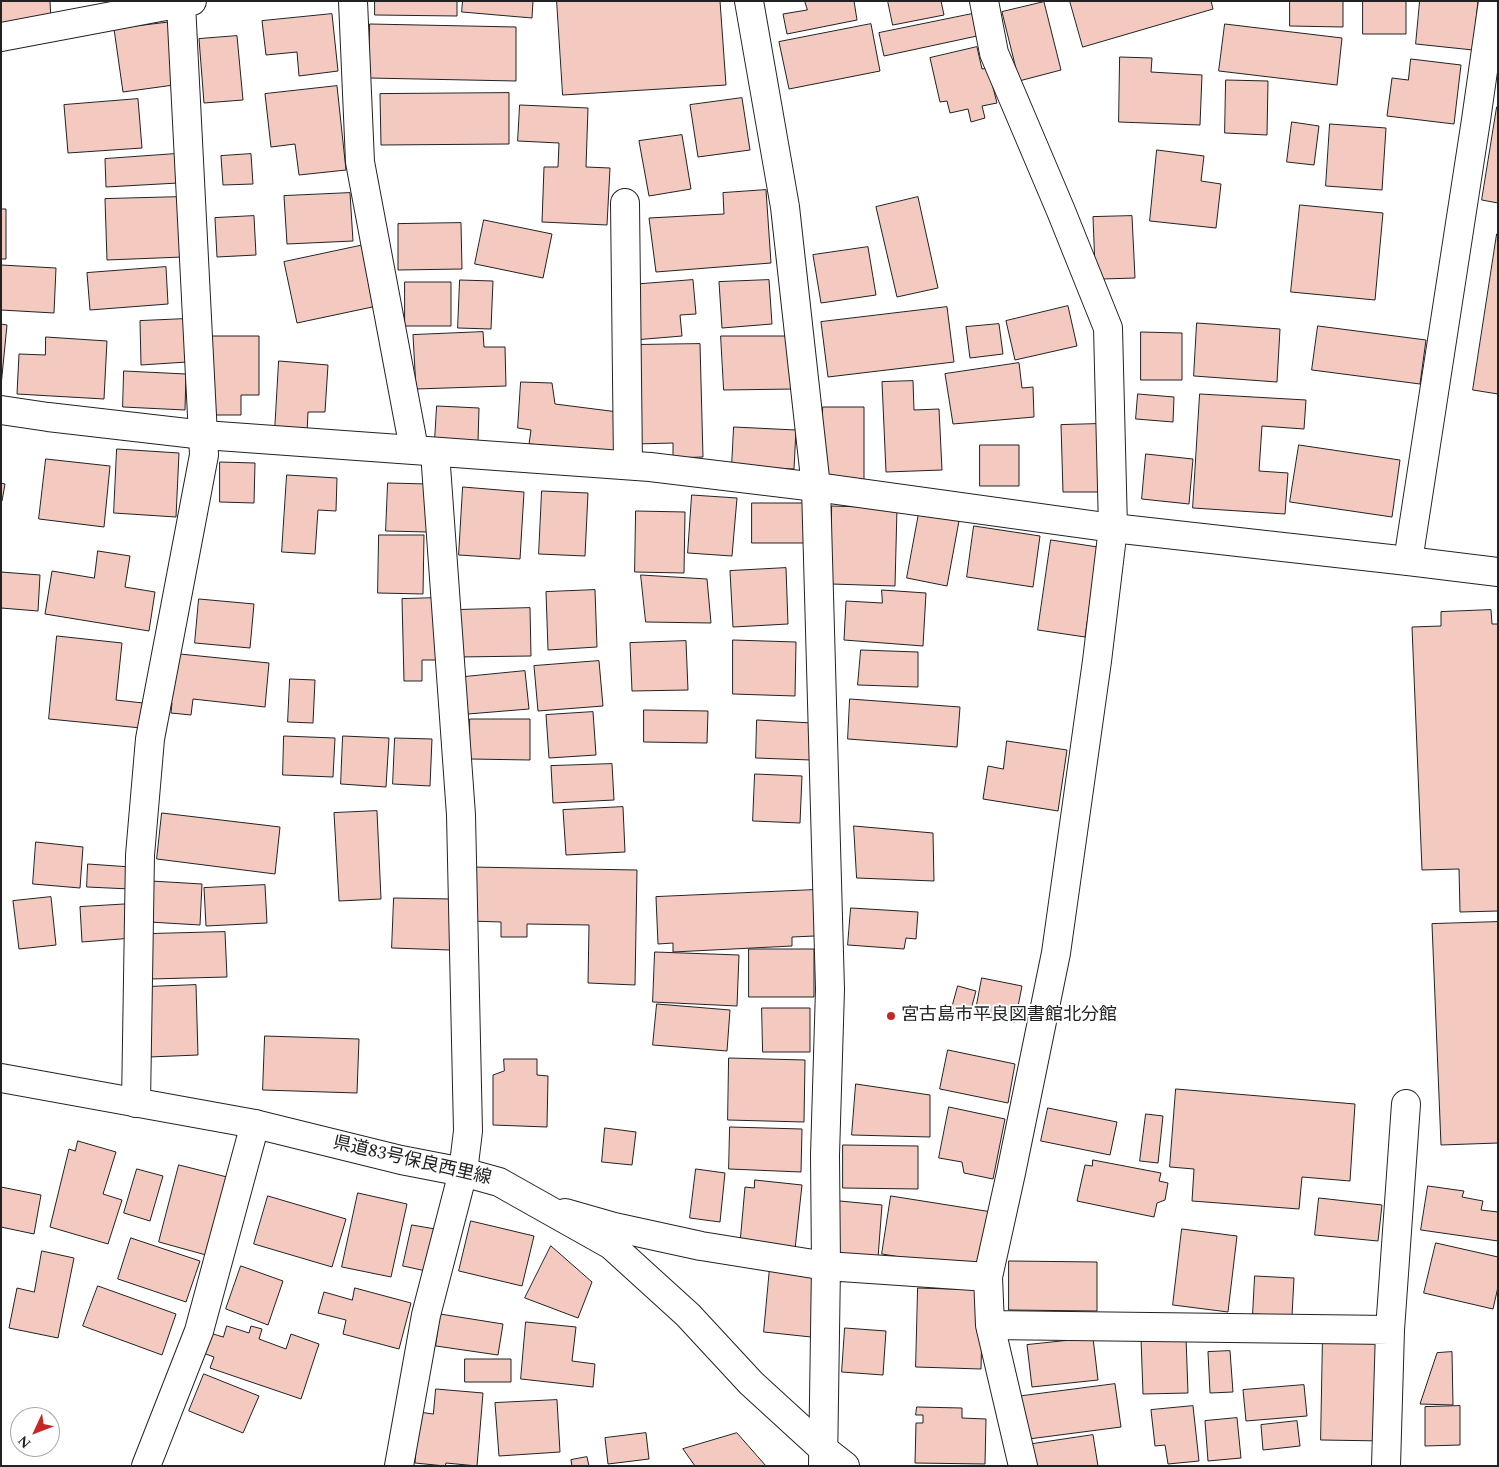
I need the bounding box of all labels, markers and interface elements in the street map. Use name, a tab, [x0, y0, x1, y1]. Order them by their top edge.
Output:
place label: 宮古島市平良図書館北分館	[901, 1005, 1117, 1027]
marker: 宮古島市平良図書館北分館	[885, 1010, 897, 1022]
street label: 県道83号保良西里線	[331, 1133, 493, 1191]
north arrow	[10, 1407, 60, 1457]
text: N	[13, 1431, 36, 1453]

